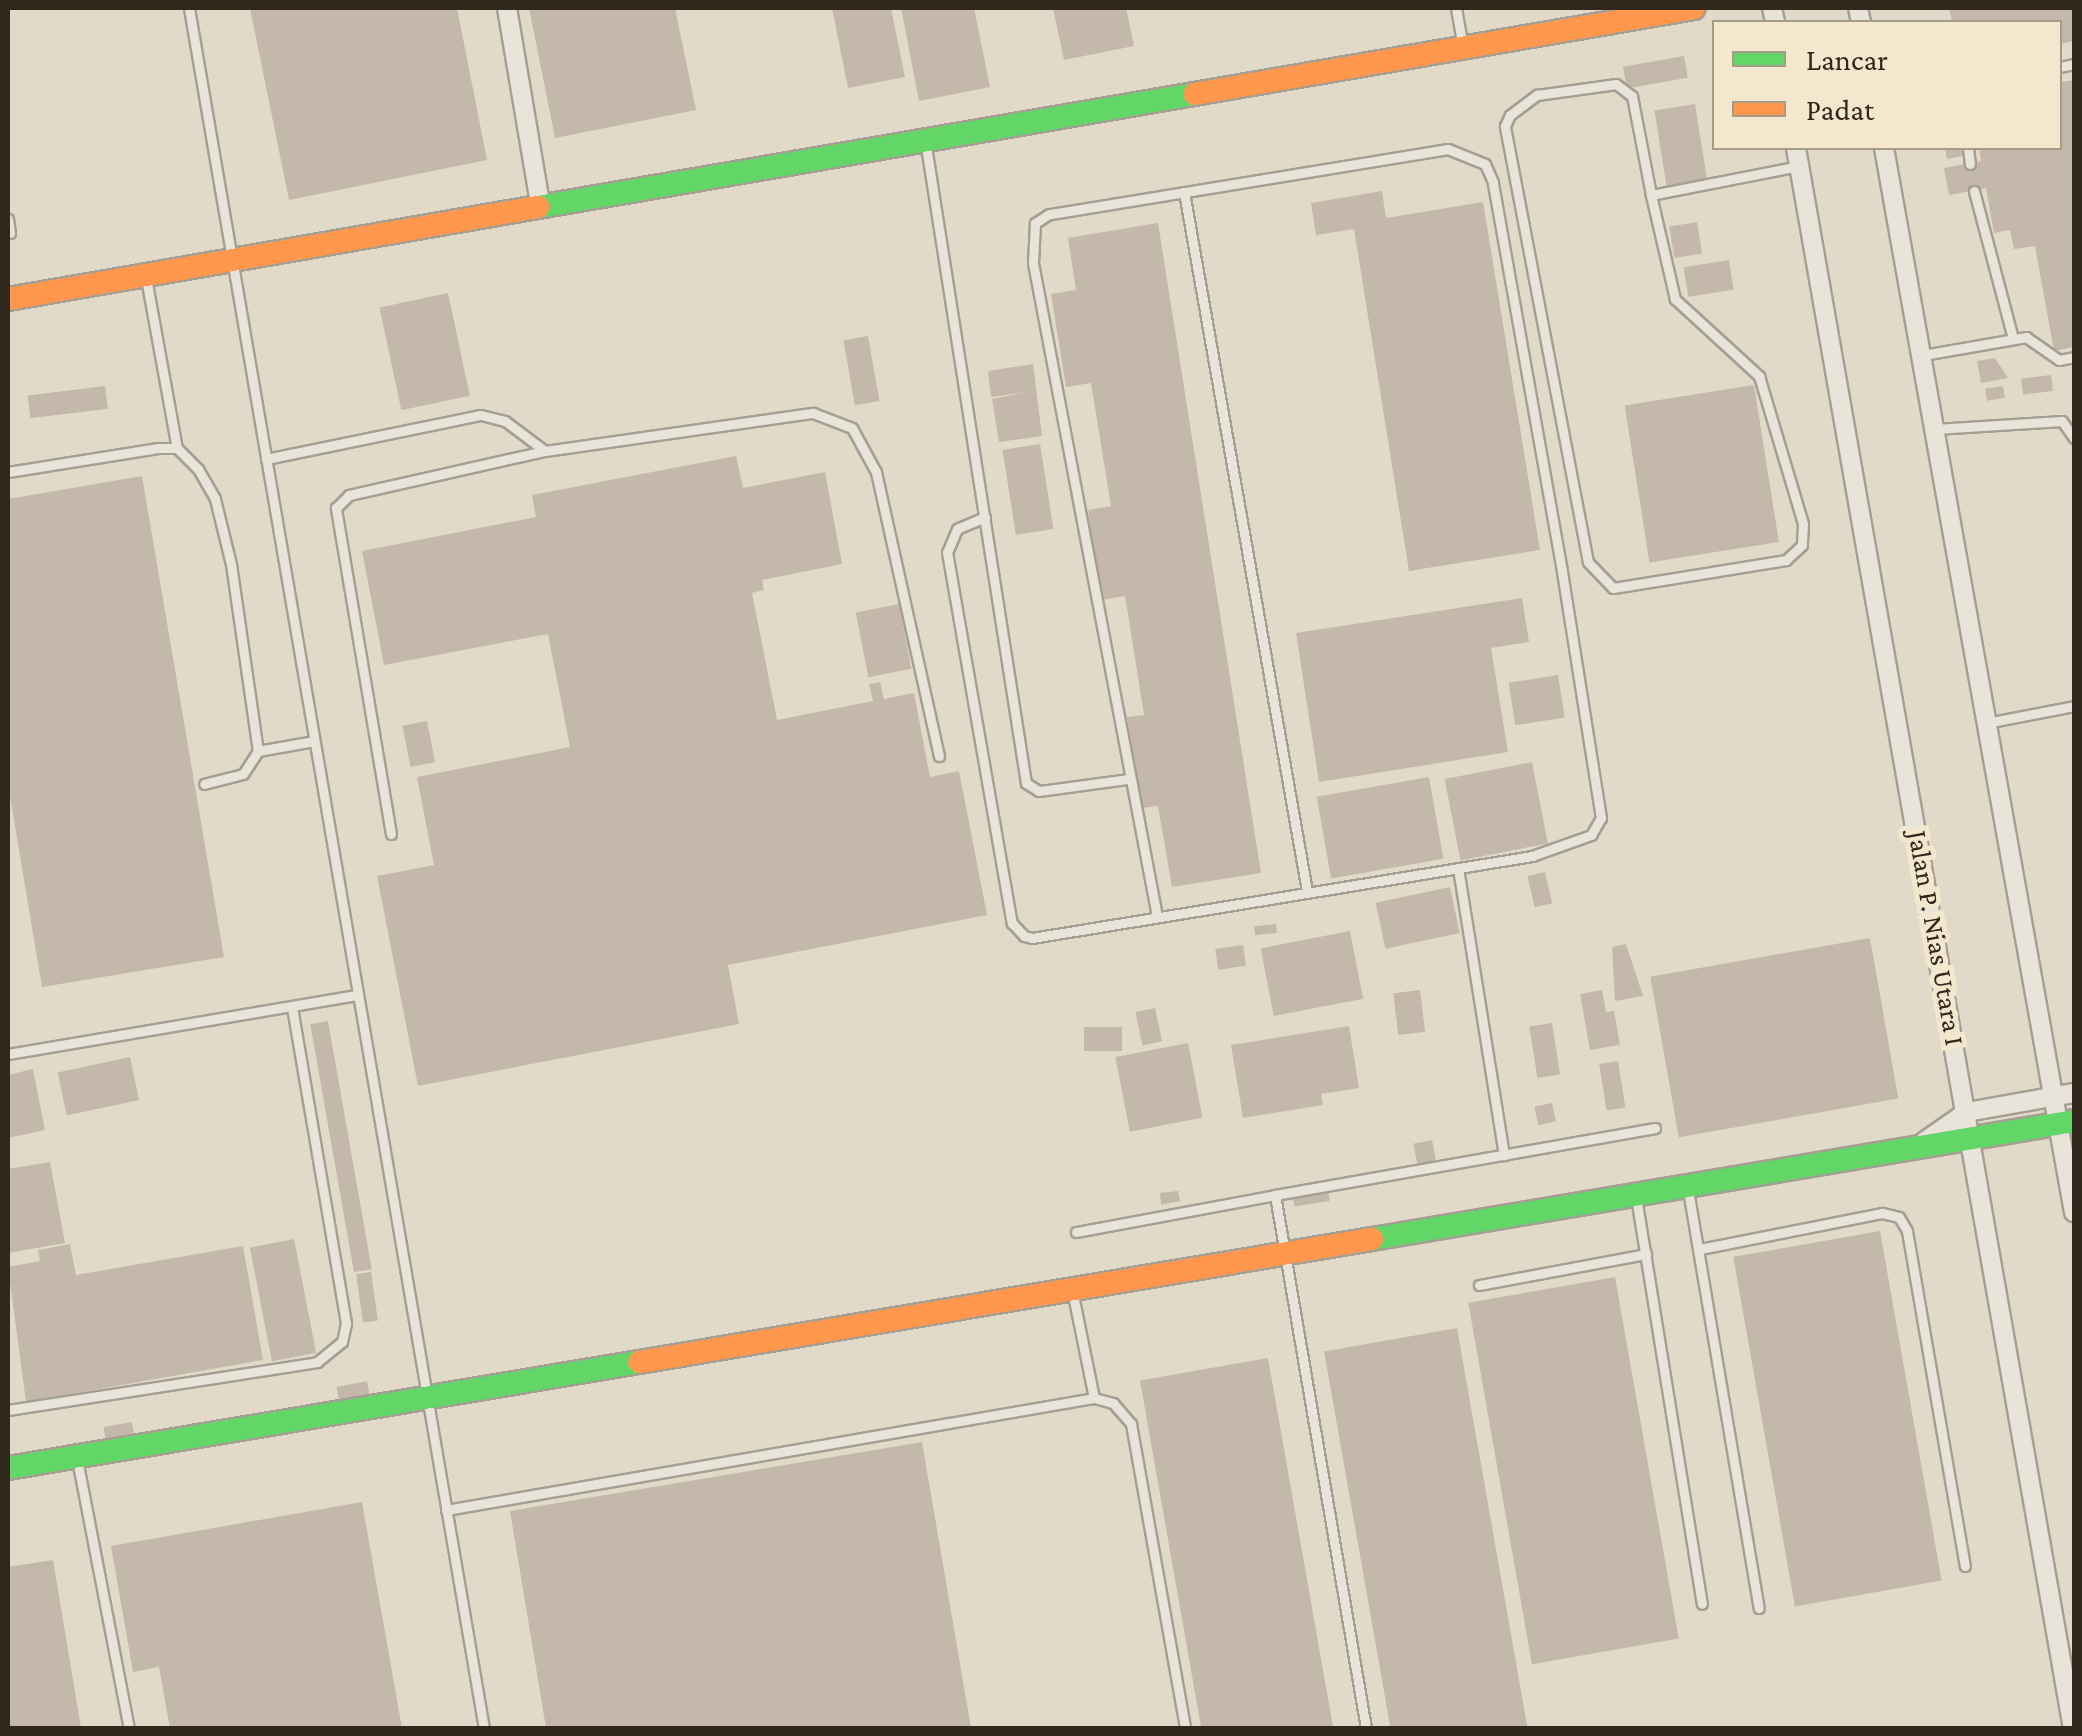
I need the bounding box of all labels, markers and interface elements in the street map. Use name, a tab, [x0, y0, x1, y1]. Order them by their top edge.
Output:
legend	[1712, 20, 2062, 150]
text: Lancar	[1806, 43, 1888, 76]
text: Padat	[1806, 93, 1874, 126]
street label: Jalan P. Nias Utara I	[1901, 828, 1971, 1048]

